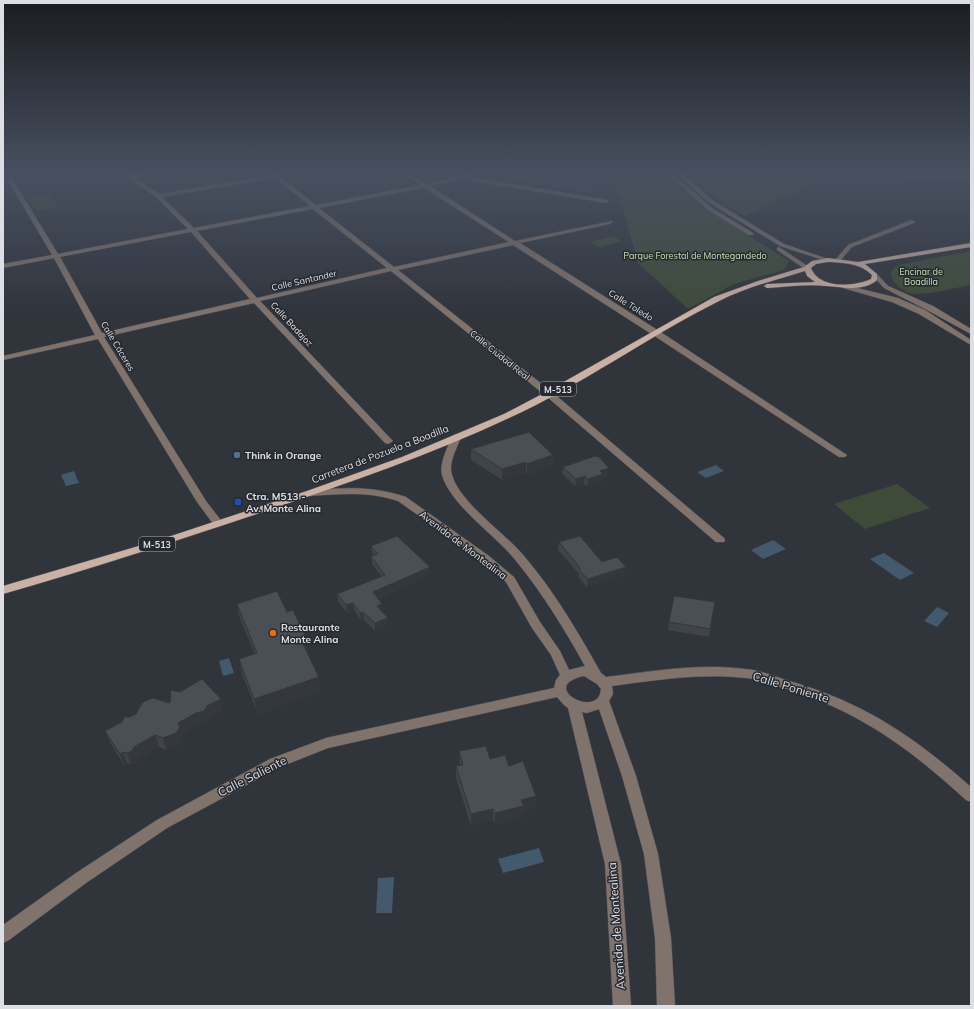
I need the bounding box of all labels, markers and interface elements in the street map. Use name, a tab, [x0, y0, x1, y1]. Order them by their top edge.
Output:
park label: Parque Forestal de Montegandedo	[623, 250, 767, 261]
park label: Encinar de Boadilla	[899, 266, 943, 287]
street label: Calle Santander	[270, 267, 338, 293]
street label: Calle Toledo	[607, 287, 655, 323]
street label: Calle Badajoz	[268, 299, 316, 349]
street label: Calle Cáceres	[99, 319, 137, 373]
street label: Calle Ciudad Real	[468, 328, 532, 382]
road number: M-513	[540, 382, 576, 396]
street label: Carretera de Pozuelo a Boadilla	[310, 422, 450, 486]
place label: Think in Orange	[245, 449, 322, 462]
marker: Think in Orange	[232, 450, 242, 460]
place label: Ctra. M513 - Av. Monte Alina	[246, 490, 321, 515]
marker: Ctra. M513 - Av. Monte Alina	[233, 497, 243, 507]
street label: Avenida de Montealina	[417, 508, 509, 582]
road number: M-513	[139, 537, 175, 551]
place label: Restaurante Monte Alina	[281, 621, 340, 646]
marker: Restaurante Monte Alina	[268, 628, 278, 638]
street label: Calle Poniente	[751, 668, 831, 706]
street label: Calle Saliente	[215, 752, 289, 800]
street label: Avenida de Montealina	[604, 862, 628, 990]

